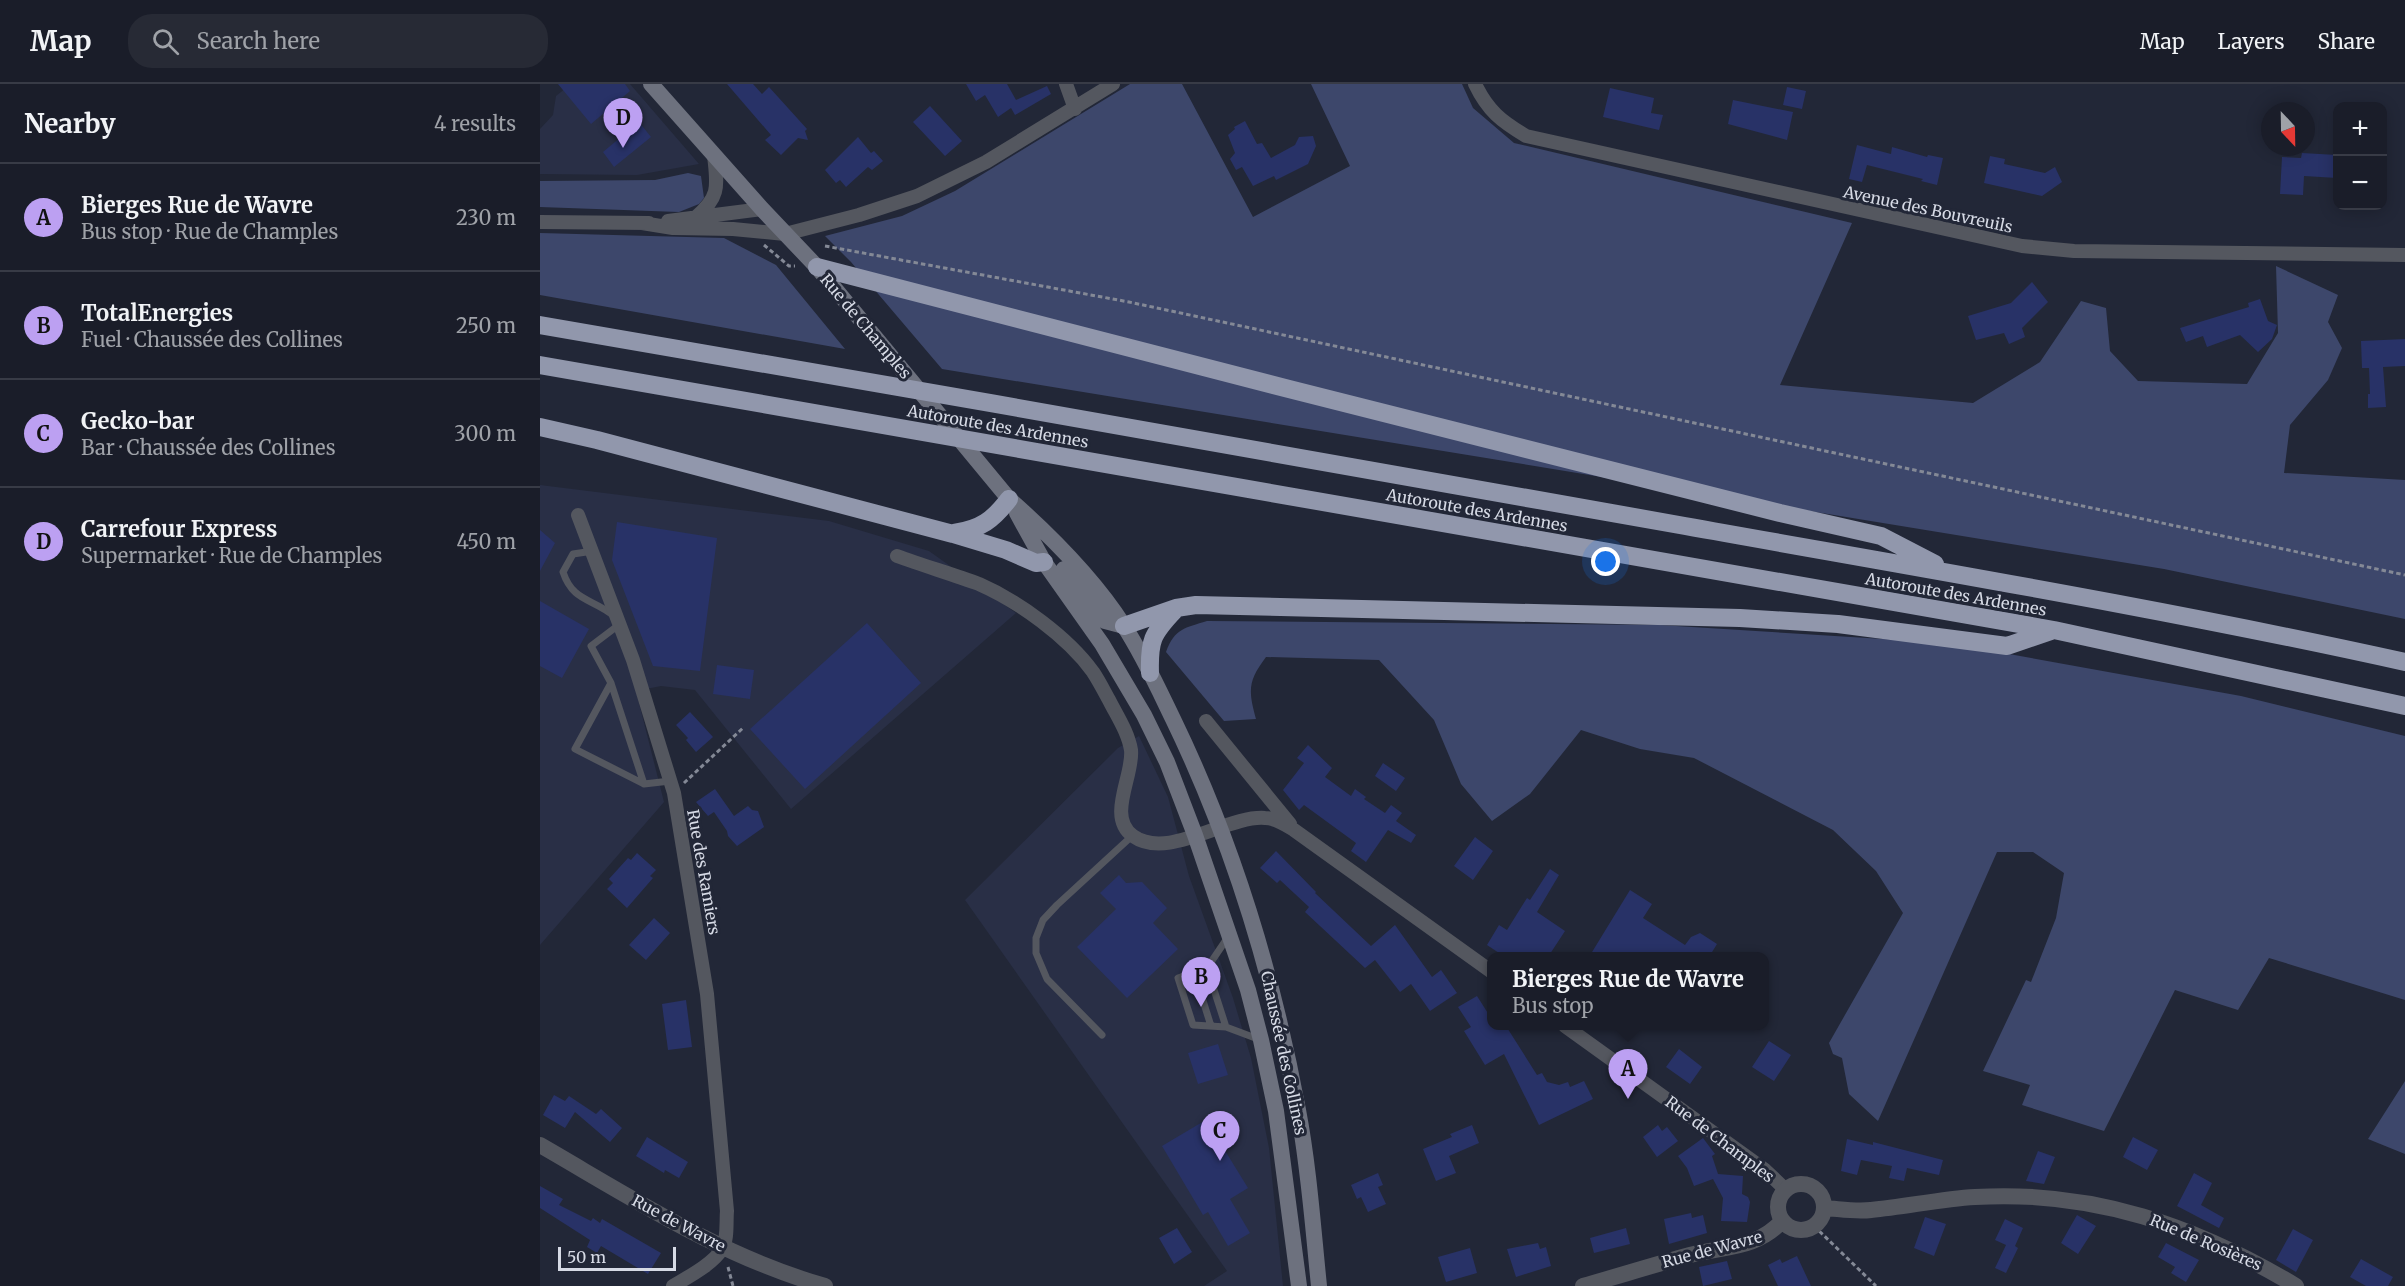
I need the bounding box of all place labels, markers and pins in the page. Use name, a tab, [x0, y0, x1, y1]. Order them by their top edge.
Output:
pin: D	[604, 98, 643, 148]
pin: B	[1182, 958, 1220, 1007]
pin: A	[1608, 1050, 1648, 1099]
pin: C	[1200, 1112, 1240, 1161]

